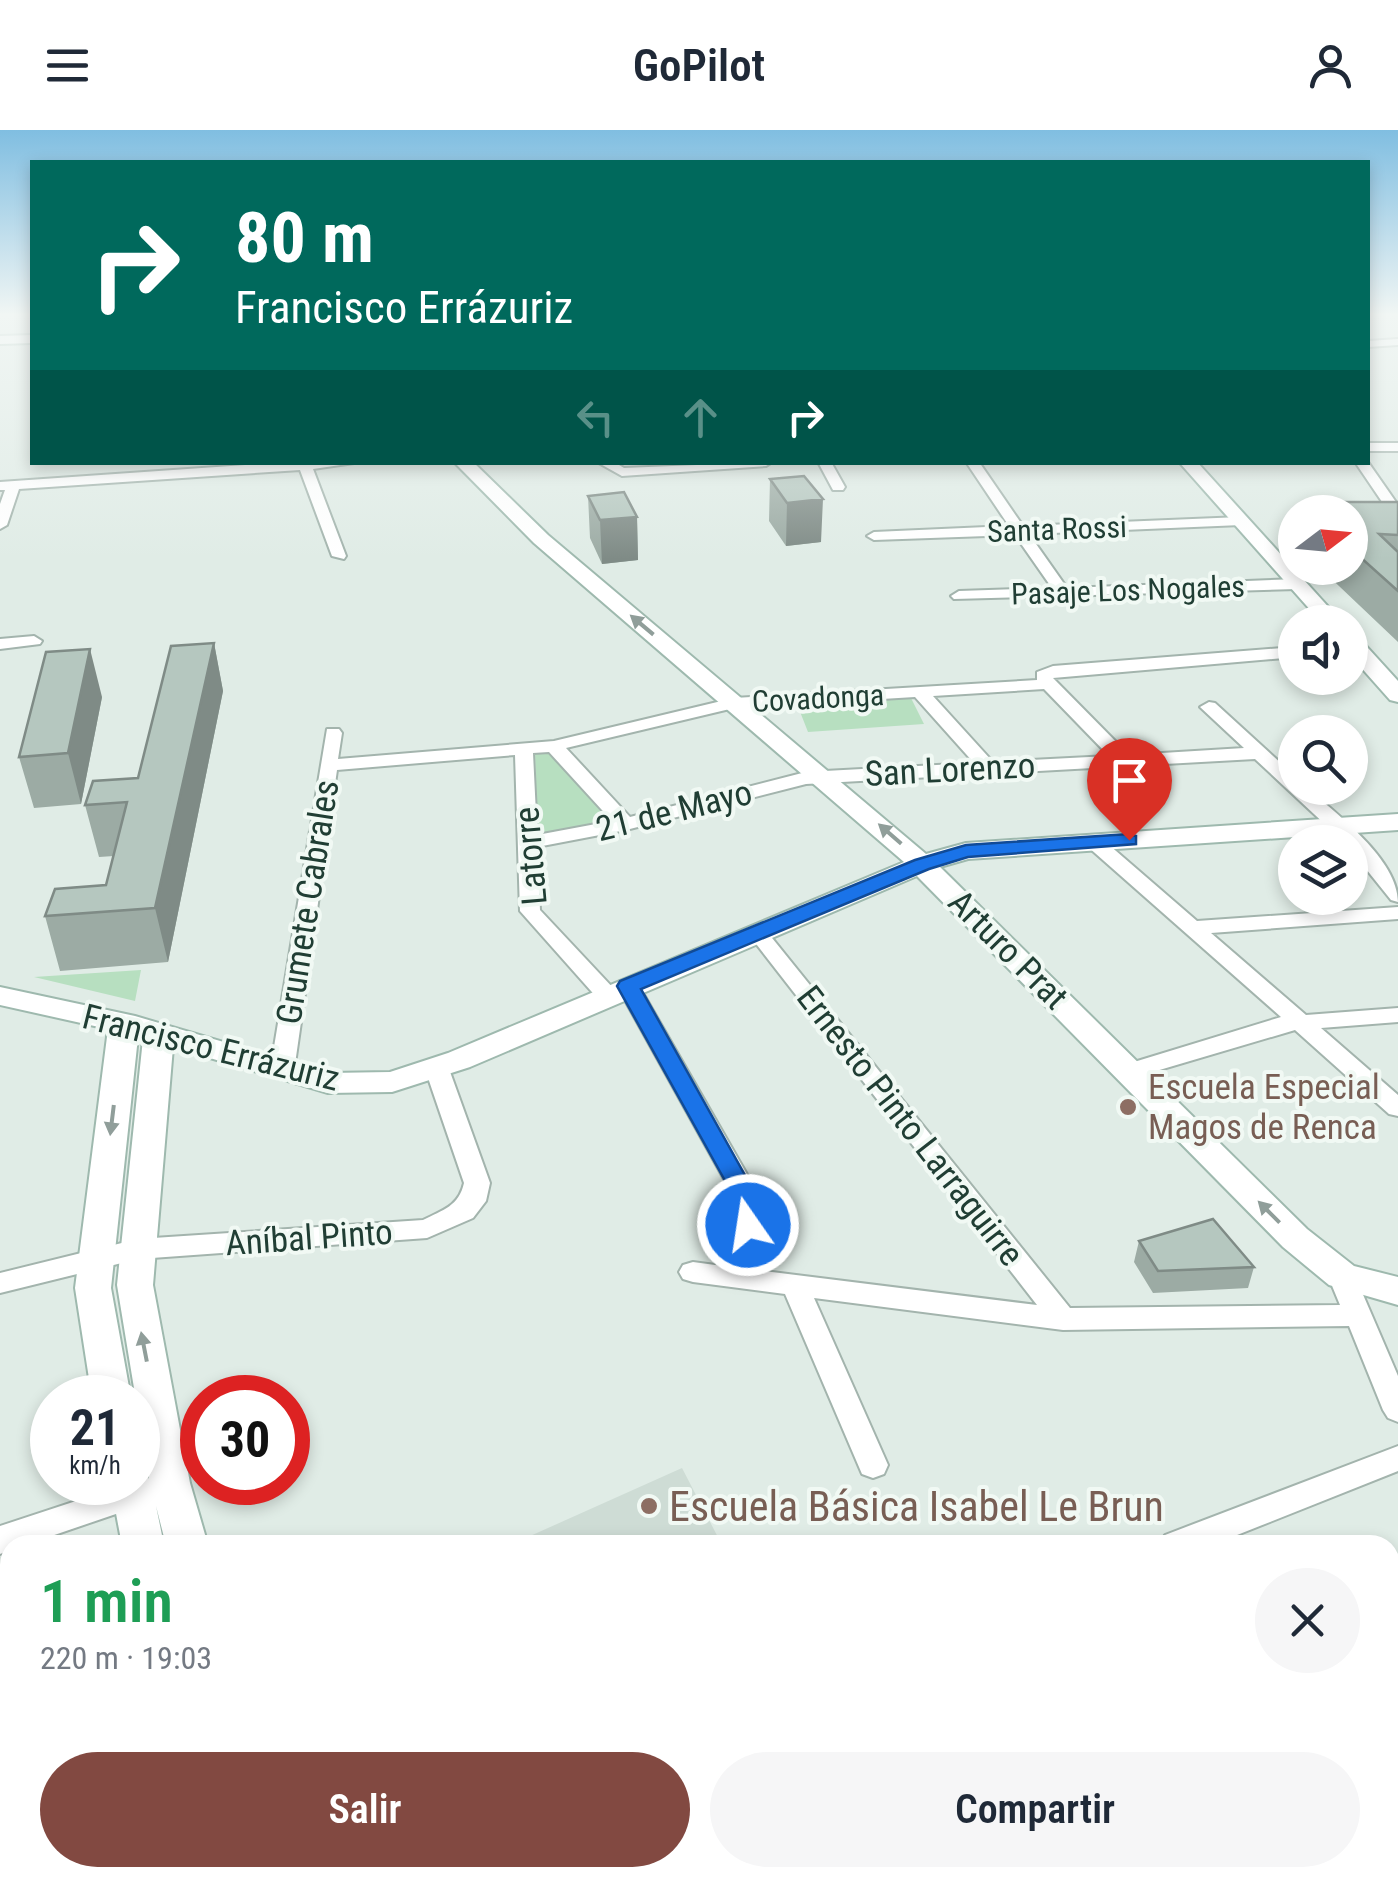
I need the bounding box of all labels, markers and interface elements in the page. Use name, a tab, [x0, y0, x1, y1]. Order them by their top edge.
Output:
icon: menu	[40, 38, 95, 93]
icon: person	[1303, 38, 1358, 93]
text: GoPilot	[633, 39, 765, 92]
text: 80 m	[235, 197, 374, 279]
icon: right	[70, 200, 200, 330]
text: Francisco Errázuriz	[235, 281, 573, 334]
icon: left	[568, 390, 623, 445]
icon: ahead	[673, 390, 728, 445]
icon: right	[778, 390, 833, 445]
north arrow	[1278, 495, 1368, 585]
map controls	[1278, 495, 1368, 915]
street label: Santa Rossi	[987, 509, 1127, 549]
street label: Pasaje Los Nogales	[1011, 568, 1245, 612]
button: sound	[1278, 605, 1368, 695]
one-way arrow	[629, 614, 654, 636]
street label: Covadonga	[751, 677, 885, 719]
button: search	[1278, 715, 1368, 805]
pin	[1087, 738, 1172, 841]
street label: San Lorenzo	[864, 745, 1036, 795]
icon: arrive	[1102, 753, 1157, 808]
street label: 21 de Mayo	[592, 772, 756, 850]
street label: Grumete Cabrales	[268, 777, 348, 1027]
street label: Latorre	[506, 805, 556, 907]
one-way arrow	[878, 824, 903, 846]
button: layers	[1278, 825, 1368, 915]
street label: Arturo Prat	[940, 882, 1076, 1018]
street label: Ernesto Pinto Larraguirre	[788, 978, 1032, 1274]
street label: Francisco Errázuriz	[78, 996, 344, 1100]
place label: Escuela Especial Magos de Renca	[1148, 1067, 1380, 1148]
marker: Escuela Especial Magos de Renca	[1117, 1096, 1139, 1118]
one-way arrow	[104, 1105, 120, 1137]
position arrow	[696, 1173, 800, 1277]
one-way arrow	[1258, 1200, 1281, 1224]
street label: Aníbal Pinto	[224, 1212, 394, 1264]
one-way arrow	[136, 1331, 151, 1362]
speed limit sign: 30	[180, 1375, 310, 1505]
text: 21	[70, 1399, 120, 1457]
text: km/h	[69, 1451, 121, 1480]
place label: Escuela Básica Isabel Le Brun	[669, 1482, 1164, 1531]
marker: Escuela Básica Isabel Le Brun	[638, 1495, 660, 1517]
text: 1 min	[40, 1566, 173, 1637]
button: close	[1255, 1568, 1360, 1673]
text: 220 m · 19:03	[40, 1639, 212, 1677]
button: Salir	[40, 1752, 690, 1867]
button: Compartir	[710, 1752, 1360, 1867]

